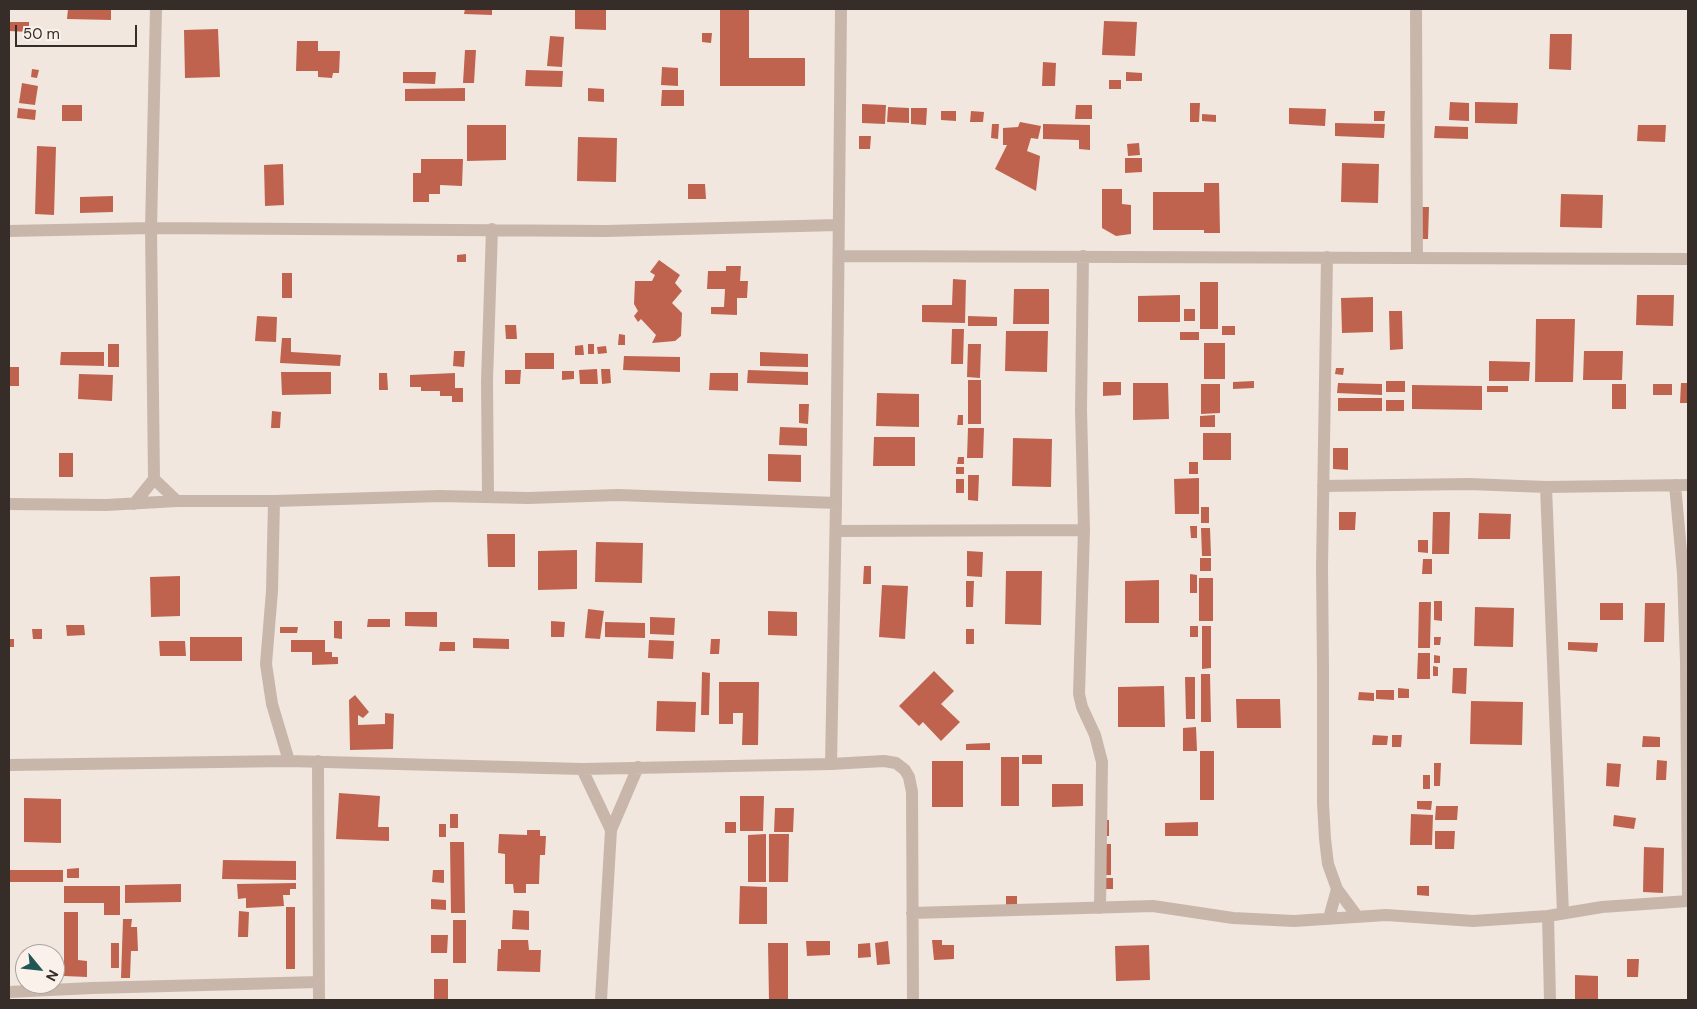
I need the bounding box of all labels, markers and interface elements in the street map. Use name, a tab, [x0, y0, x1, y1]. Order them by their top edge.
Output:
scale bar	[18, 15, 140, 47]
text: 50 m	[23, 24, 60, 44]
north arrow	[15, 944, 65, 994]
text: N	[42, 967, 63, 984]

